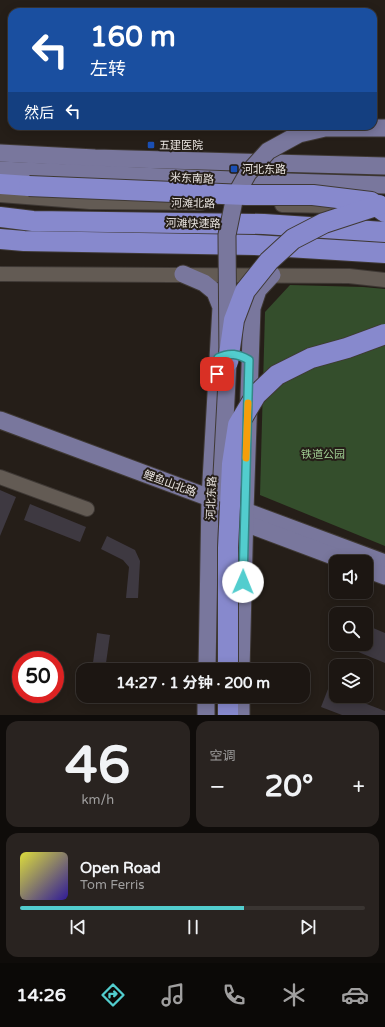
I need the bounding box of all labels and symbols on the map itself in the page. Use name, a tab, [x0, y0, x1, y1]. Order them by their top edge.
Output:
place label: 五建医院	[159, 139, 203, 152]
marker: 五建医院	[146, 140, 156, 150]
place label: 河北东路	[242, 163, 286, 176]
marker: 河北东路	[229, 164, 239, 174]
street label: 米东南路	[170, 171, 214, 186]
street label: 河滩北路	[171, 197, 215, 210]
street label: 河滩快速路	[165, 217, 221, 230]
pin	[200, 357, 234, 391]
park label: 铁道公园	[301, 448, 345, 461]
street label: 鲤鱼山北路	[142, 468, 198, 499]
street label: 河北东路	[204, 476, 219, 520]
position arrow	[222, 561, 264, 603]
speed limit sign: 50	[12, 651, 64, 703]

